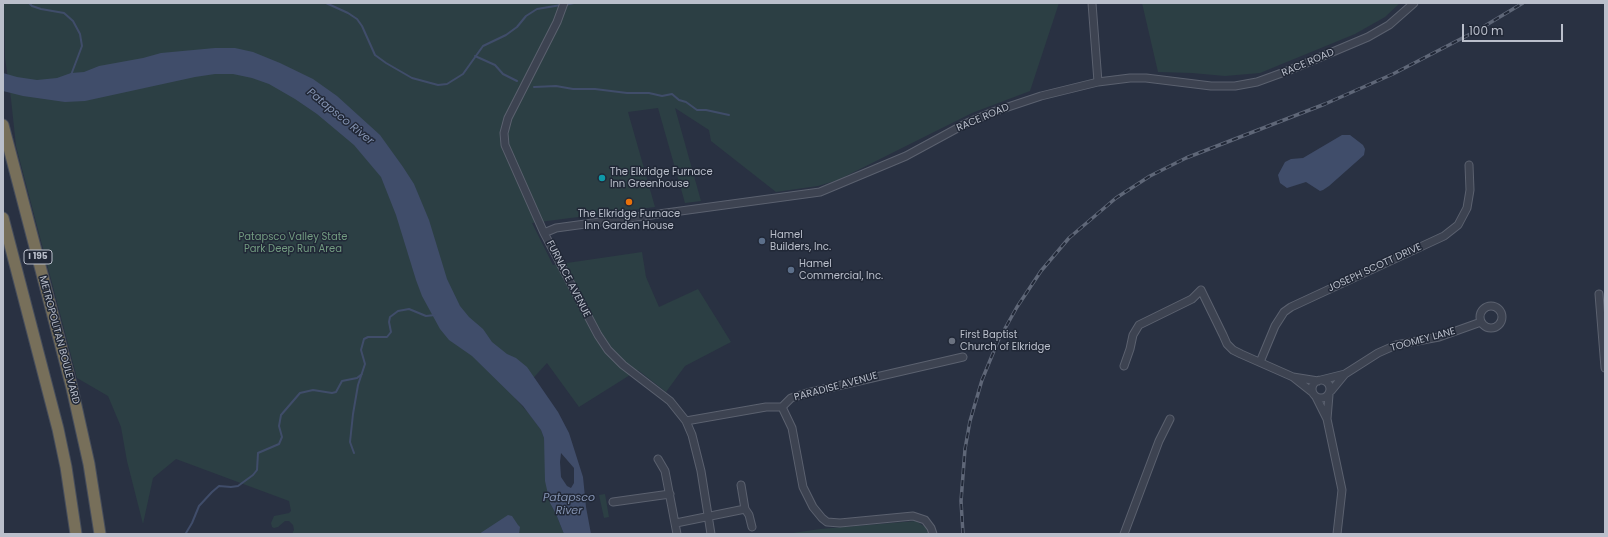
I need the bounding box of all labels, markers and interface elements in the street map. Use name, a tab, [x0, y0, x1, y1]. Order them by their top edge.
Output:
scale bar	[1464, 16, 1565, 42]
text: 100 m	[1469, 22, 1503, 39]
street label: RACE ROAD	[1280, 47, 1336, 79]
water label: Patapsco River	[304, 86, 376, 148]
street label: RACE ROAD	[955, 102, 1011, 134]
place label: The Elkridge Furnace Inn Greenhouse	[610, 166, 713, 190]
marker: The Elkridge Furnace Inn Greenhouse	[597, 173, 607, 183]
marker: The Elkridge Furnace Inn Garden House	[624, 197, 634, 207]
place label: The Elkridge Furnace Inn Garden House	[578, 208, 680, 232]
place label: Hamel Builders, Inc.	[770, 229, 831, 252]
park label: Patapsco Valley State Park Deep Run Area	[238, 231, 348, 254]
marker: Hamel Builders, Inc.	[757, 236, 767, 246]
street label: FURNACE AVENUE	[543, 239, 593, 319]
street label: JOSEPH SCOTT DRIVE	[1326, 241, 1424, 295]
road number: I 195	[24, 250, 52, 264]
place label: Hamel Commercial, Inc.	[799, 258, 883, 282]
marker: Hamel Commercial, Inc.	[786, 265, 796, 275]
street label: METROPOLITAN BOULEVARD	[36, 275, 82, 405]
street label: TOOMEY LANE	[1389, 326, 1457, 354]
place label: First Baptist Church of Elkridge	[960, 329, 1050, 352]
marker: First Baptist Church of Elkridge	[947, 336, 957, 346]
street label: PARADISE AVENUE	[793, 370, 879, 404]
water label: Patapsco River	[543, 491, 595, 517]

